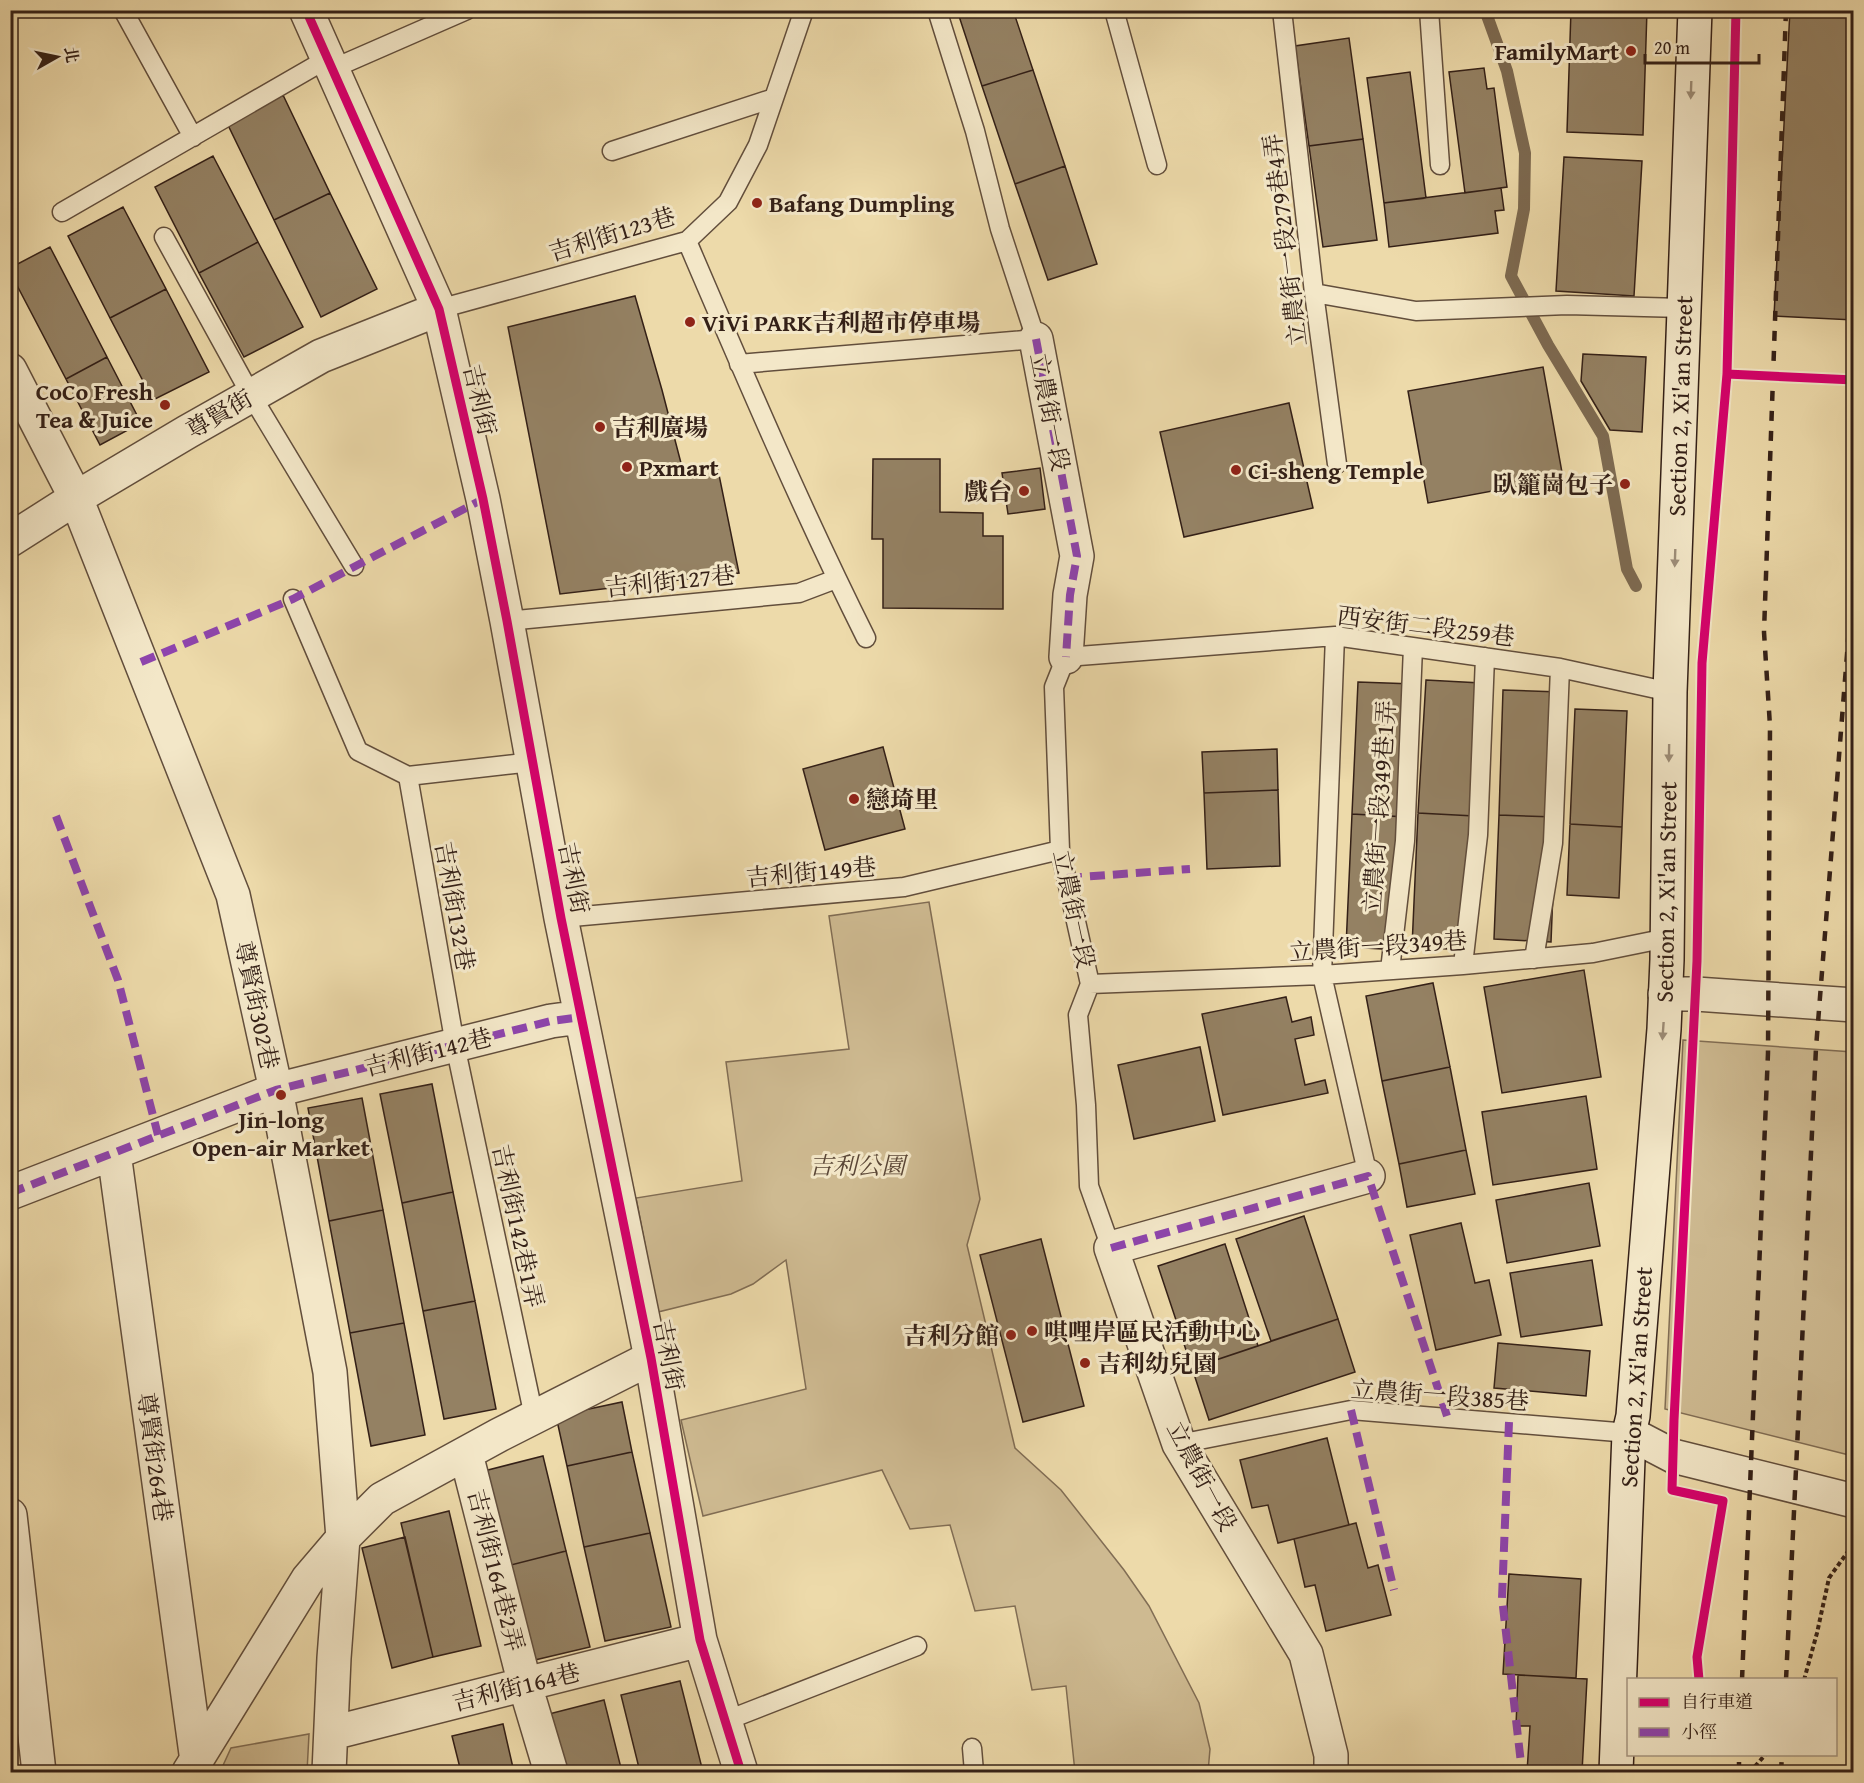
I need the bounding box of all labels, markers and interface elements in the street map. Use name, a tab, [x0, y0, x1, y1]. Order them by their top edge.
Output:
north arrow	[27, 27, 87, 87]
scale bar	[1645, 27, 1759, 65]
place label: FamilyMart	[1494, 34, 1619, 69]
text: 20 m	[1654, 34, 1690, 61]
marker: FamilyMart	[1624, 44, 1638, 58]
text: 北	[59, 45, 85, 64]
one-way arrow	[1687, 80, 1696, 99]
street label: 立農街一段279巷4弄	[1255, 132, 1315, 348]
place label: Bafang Dumpling	[769, 186, 955, 221]
marker: Bafang Dumpling	[750, 196, 764, 210]
street label: 吉利街123巷	[544, 198, 680, 270]
street label: Section 2, Xi'an Street	[1659, 294, 1701, 517]
place label: ViVi PARK吉利超市停車場	[702, 305, 980, 340]
marker: ViVi PARK吉利超市停車場	[683, 315, 697, 329]
street label: 立農街一段	[1021, 350, 1079, 474]
street label: 吉利街	[455, 361, 505, 439]
place label: CoCo Fresh Tea & Juice	[36, 374, 153, 437]
street label: 尊賢街	[179, 381, 259, 447]
marker: CoCo Fresh Tea & Juice	[158, 398, 172, 412]
place label: 吉利廣場	[612, 410, 708, 445]
marker: 吉利廣場	[593, 420, 607, 434]
place label: Pxmart	[639, 450, 719, 485]
place label: Ci-sheng Temple	[1248, 453, 1425, 488]
marker: Pxmart	[620, 460, 634, 474]
marker: Ci-sheng Temple	[1229, 463, 1243, 477]
place label: 臥籠崗包子	[1493, 467, 1613, 502]
place label: 戲台	[964, 474, 1012, 509]
marker: 臥籠崗包子	[1618, 477, 1632, 491]
marker: 戲台	[1017, 484, 1031, 498]
one-way arrow	[1670, 548, 1679, 567]
street label: 吉利街127巷	[603, 557, 737, 605]
street label: 西安街二段259巷	[1335, 598, 1517, 654]
street label: 立農街一段349巷1弄	[1354, 699, 1404, 915]
one-way arrow	[1664, 743, 1674, 762]
street label: Section 2, Xi'an Street	[1647, 781, 1685, 1003]
place label: 戀琦里	[866, 782, 938, 817]
marker: 戀琦里	[847, 792, 861, 806]
street label: 吉利街132巷	[426, 839, 484, 973]
street label: 吉利街	[550, 839, 598, 917]
street label: 立農街一段	[1044, 847, 1104, 971]
street label: 吉利街149巷	[744, 849, 878, 895]
street label: 立農街一段349巷	[1288, 922, 1468, 970]
street label: 尊賢街302巷	[226, 937, 288, 1073]
street label: 吉利街142巷	[360, 1019, 496, 1085]
one-way arrow	[1659, 1022, 1668, 1041]
marker: Jin-long Open-air Market	[274, 1088, 288, 1102]
place label: Jin-long Open-air Market	[192, 1102, 370, 1165]
street label: 吉利街142巷1弄	[484, 1141, 552, 1311]
park label: 吉利公園	[809, 1148, 909, 1183]
street label: Section 2, Xi'an Street	[1611, 1265, 1661, 1489]
place label: 唭哩岸區民活動中心	[1044, 1314, 1260, 1349]
street label: 吉利街	[645, 1316, 693, 1394]
place label: 吉利分館	[903, 1318, 999, 1353]
marker: 唭哩岸區民活動中心	[1025, 1324, 1039, 1338]
marker: 吉利分館	[1004, 1328, 1018, 1342]
place label: 吉利幼兒園	[1097, 1346, 1217, 1381]
marker: 吉利幼兒園	[1078, 1356, 1092, 1370]
street label: 立農街一段385巷	[1350, 1371, 1530, 1419]
street label: 尊賢街264巷	[129, 1390, 181, 1524]
street label: 立農街一段	[1158, 1415, 1246, 1537]
street label: 吉利街164巷2弄	[459, 1485, 533, 1655]
street label: 吉利街164巷	[448, 1654, 584, 1720]
legend	[1627, 1678, 1837, 1756]
text: 自行車道	[1681, 1688, 1753, 1715]
text: 小徑	[1681, 1718, 1717, 1745]

